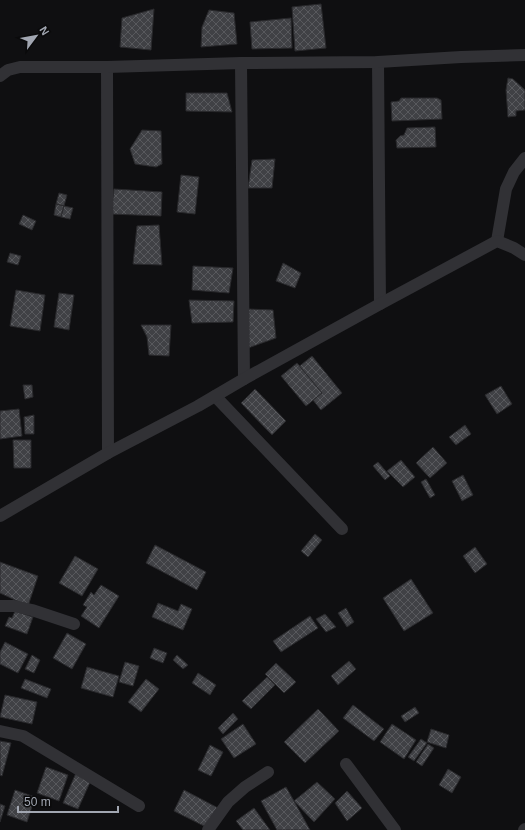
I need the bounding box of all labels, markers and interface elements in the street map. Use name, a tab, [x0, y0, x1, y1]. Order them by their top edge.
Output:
north arrow	[16, 16, 56, 56]
text: N	[37, 24, 52, 37]
scale bar	[18, 788, 118, 814]
text: 50 m	[24, 795, 51, 809]

